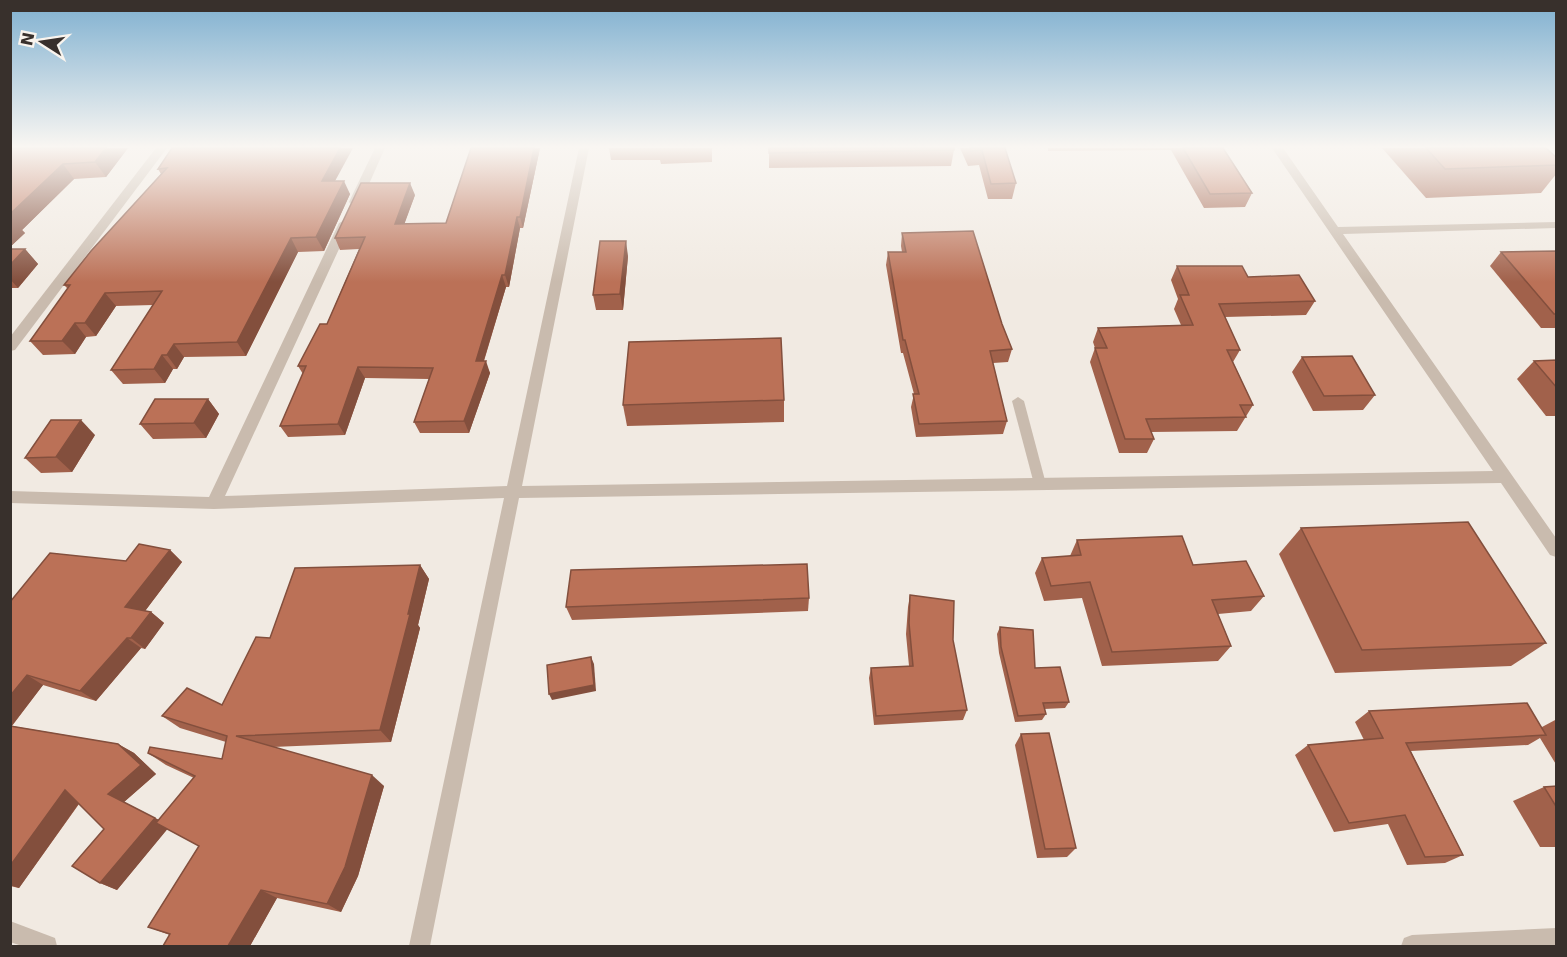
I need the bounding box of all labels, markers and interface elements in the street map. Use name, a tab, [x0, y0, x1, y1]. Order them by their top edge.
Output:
north arrow	[12, 12, 72, 72]
text: N	[17, 30, 39, 48]

